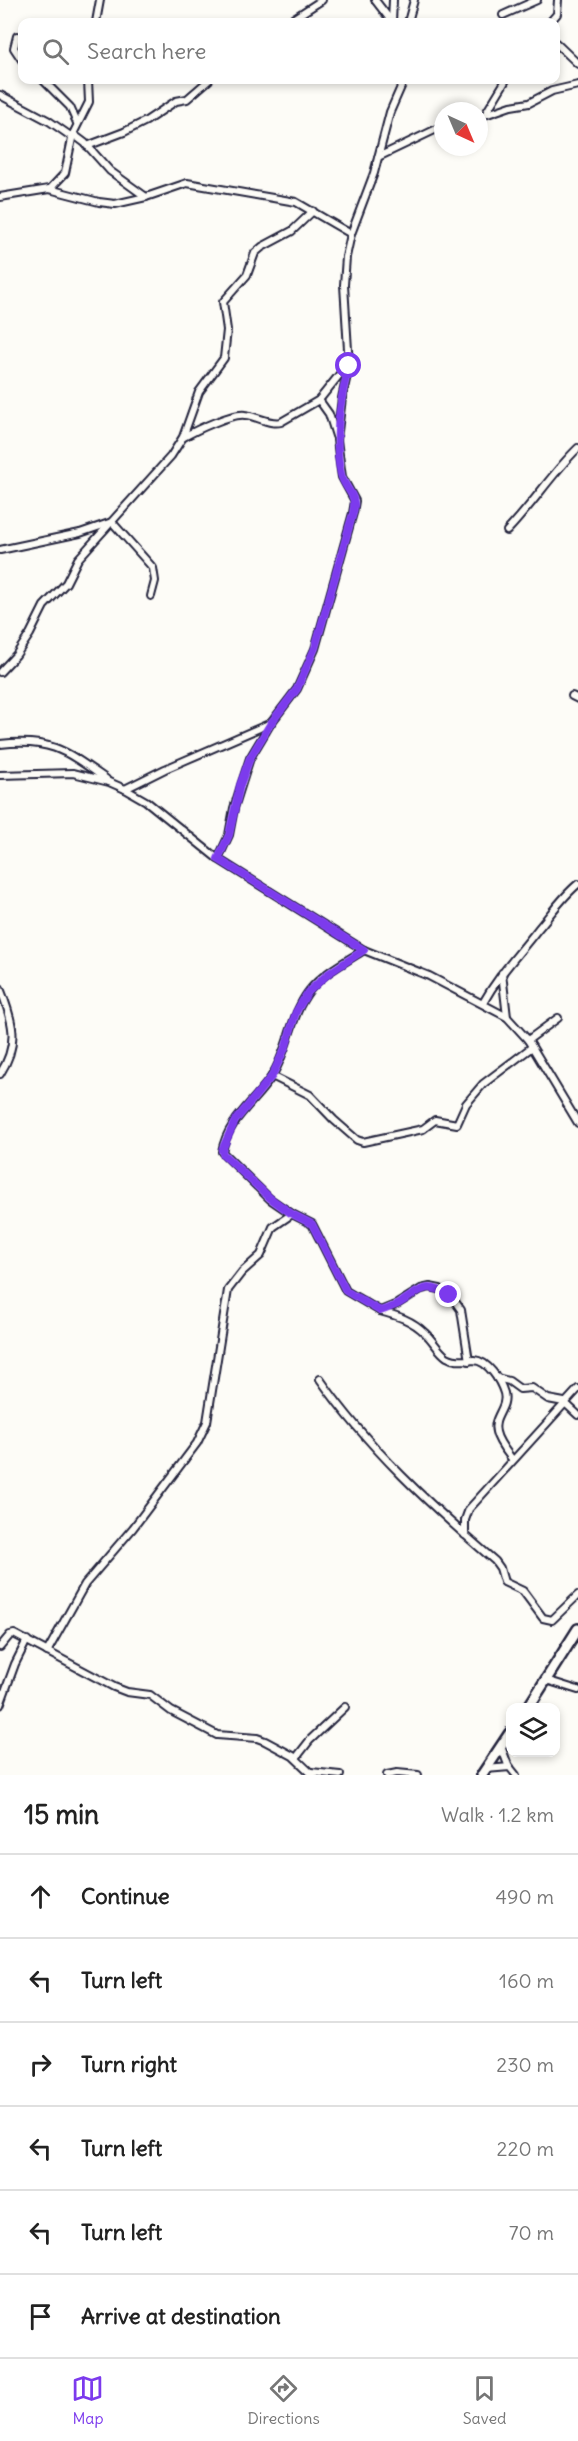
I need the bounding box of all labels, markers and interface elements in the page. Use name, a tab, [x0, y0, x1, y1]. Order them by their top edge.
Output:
search box	[18, 18, 560, 84]
icon: search	[39, 35, 72, 68]
text: Search here	[87, 37, 206, 65]
north arrow	[434, 102, 488, 156]
route start	[335, 352, 361, 378]
route end	[435, 1281, 461, 1307]
map controls	[506, 1703, 560, 1757]
button: layers	[506, 1703, 560, 1757]
text: 15 min	[24, 1798, 99, 1831]
text: Walk · 1.2 km	[441, 1802, 554, 1827]
icon: ahead	[24, 1880, 57, 1913]
text: Continue	[81, 1882, 170, 1910]
text: 490 m	[495, 1884, 554, 1909]
icon: left	[24, 1964, 57, 1997]
text: Turn left	[81, 1966, 162, 1994]
text: 160 m	[499, 1968, 554, 1993]
icon: right	[24, 2048, 57, 2081]
text: Turn right	[81, 2050, 177, 2078]
text: 230 m	[496, 2052, 554, 2077]
icon: left	[24, 2132, 57, 2165]
text: Turn left	[81, 2134, 162, 2162]
text: 220 m	[497, 2136, 554, 2161]
icon: left	[24, 2216, 57, 2249]
text: Turn left	[81, 2218, 162, 2246]
text: 70 m	[509, 2220, 554, 2245]
icon: arrive	[24, 2300, 57, 2333]
text: Arrive at destination	[81, 2302, 281, 2330]
tab: Map	[71, 2372, 104, 2428]
tab: Directions	[247, 2372, 320, 2428]
tab: Saved	[463, 2372, 507, 2428]

